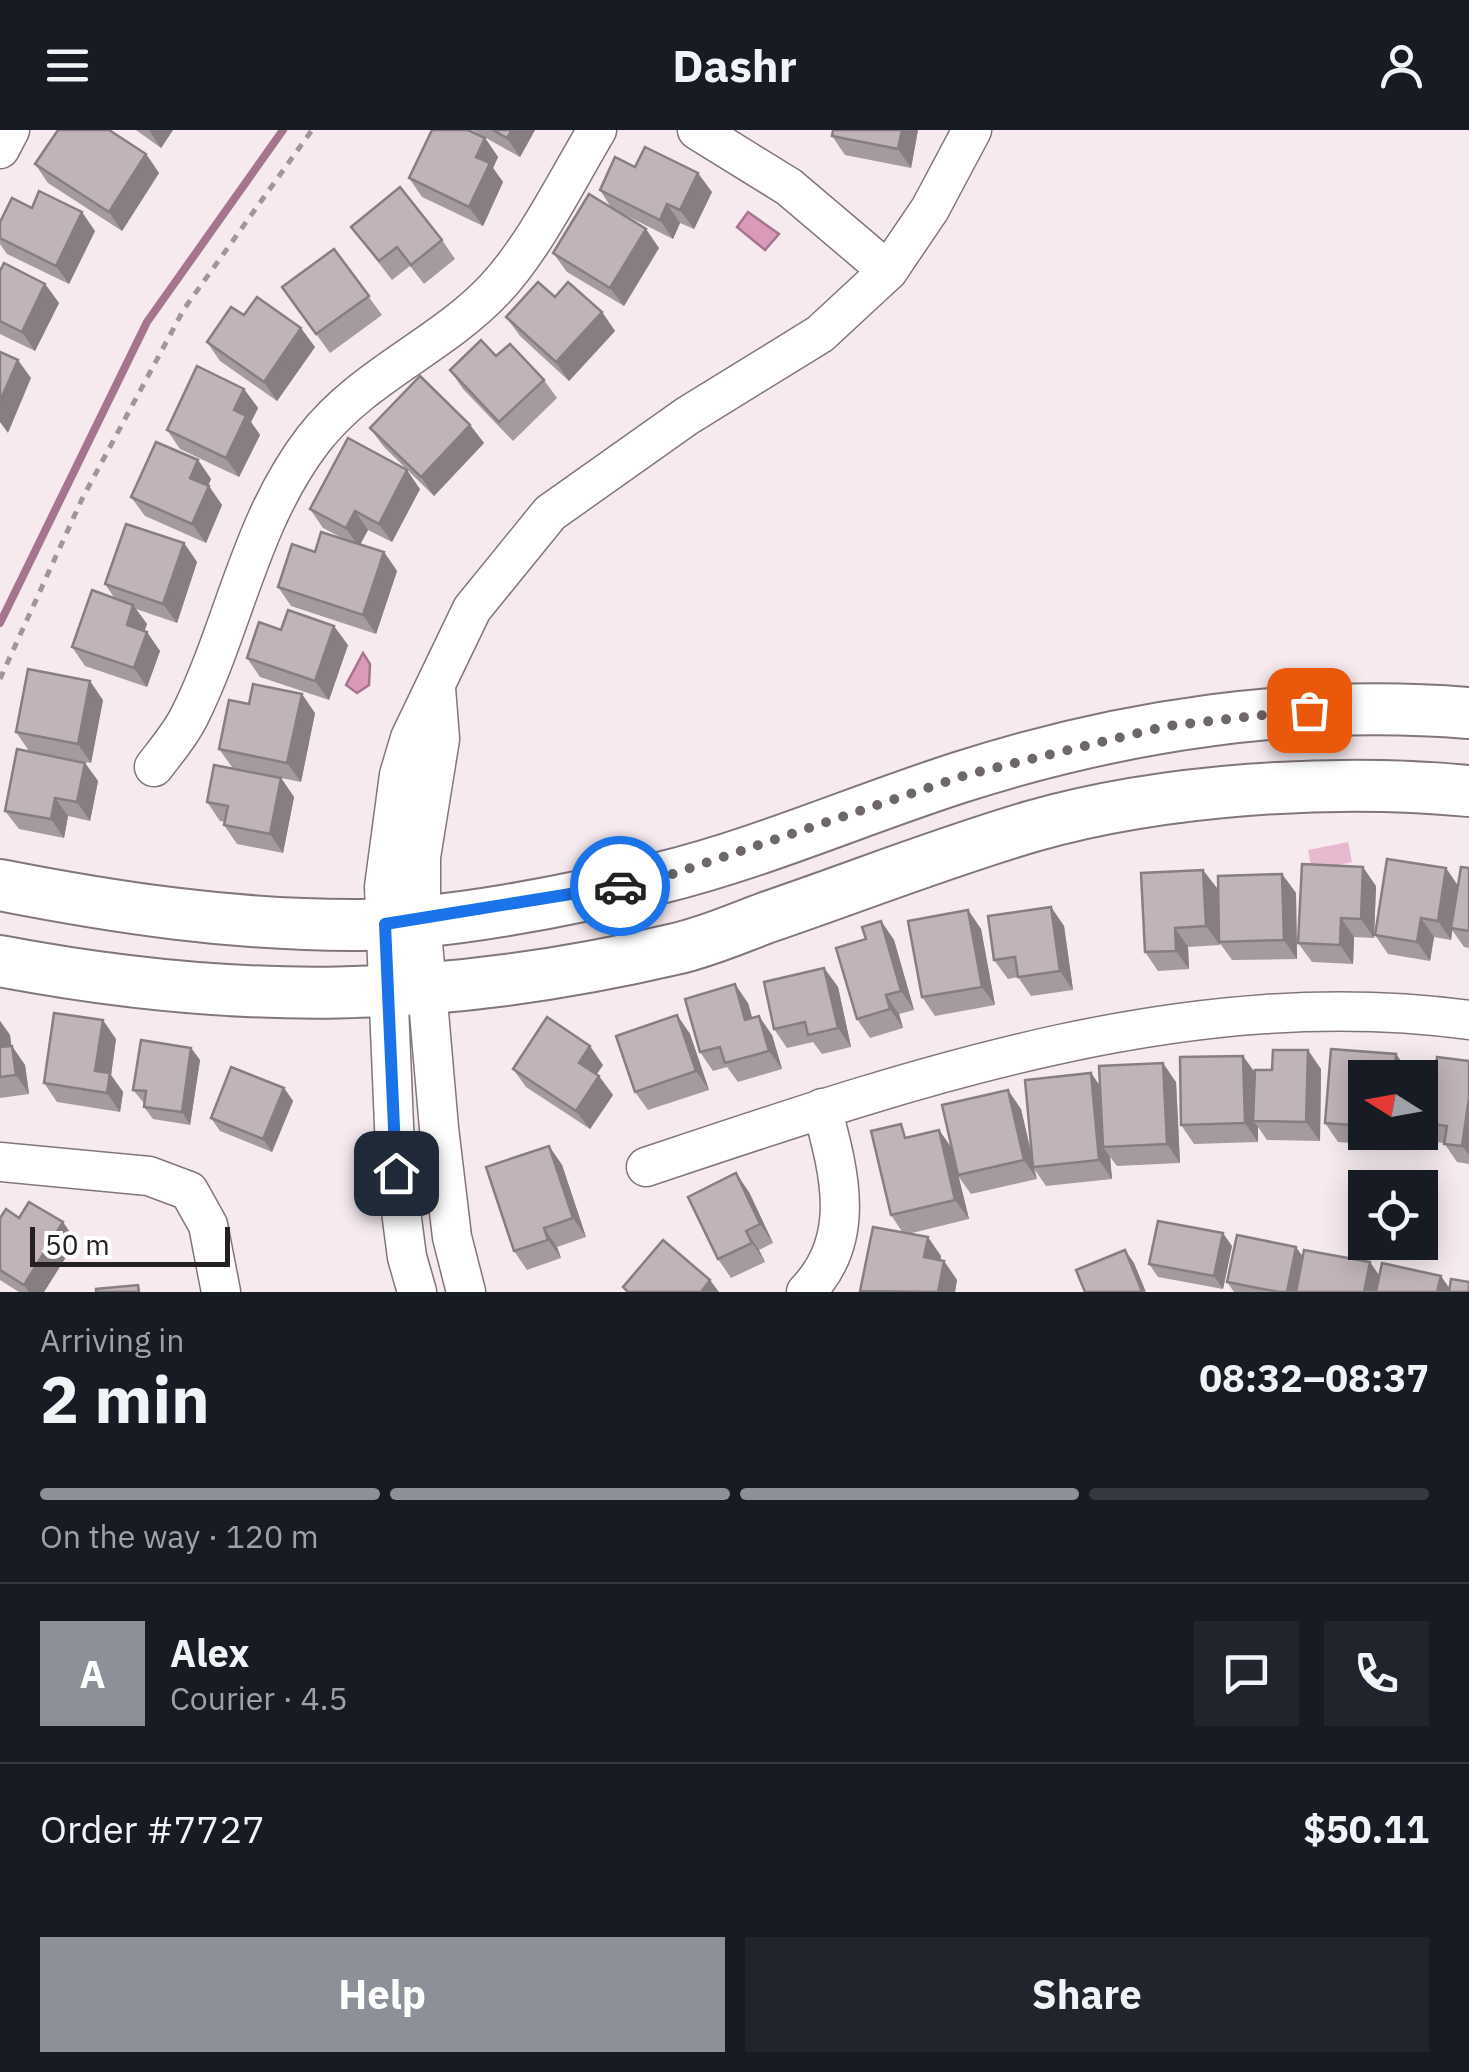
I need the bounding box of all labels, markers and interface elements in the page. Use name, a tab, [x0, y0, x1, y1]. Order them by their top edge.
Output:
text: Dashr	[672, 36, 797, 94]
icon: menu	[40, 38, 95, 93]
icon: person	[1374, 38, 1429, 93]
pin	[1267, 668, 1352, 753]
icon: bag	[1282, 683, 1337, 738]
courier	[570, 836, 670, 936]
icon: car	[593, 859, 648, 914]
north arrow	[1348, 1060, 1438, 1150]
map controls	[1348, 1060, 1438, 1260]
pin	[354, 1131, 439, 1216]
icon: home	[369, 1146, 424, 1201]
button: locate	[1348, 1170, 1438, 1260]
scale bar	[30, 1222, 230, 1266]
text: 50 m	[45, 1226, 110, 1263]
text: Arriving in	[40, 1319, 185, 1361]
text: 08:32–08:37	[1199, 1353, 1429, 1402]
text: 2 min	[40, 1356, 210, 1441]
text: On the way · 120 m	[40, 1515, 319, 1557]
button: chat	[1194, 1621, 1299, 1726]
button: phone	[1324, 1621, 1429, 1726]
text: Alex	[170, 1628, 250, 1677]
text: A	[79, 1649, 106, 1698]
text: Courier · 4.5	[170, 1677, 348, 1719]
text: Order #7727	[40, 1804, 265, 1853]
text: $50.11	[1303, 1804, 1429, 1853]
button: Help	[40, 1937, 725, 2052]
button: Share	[745, 1937, 1429, 2052]

